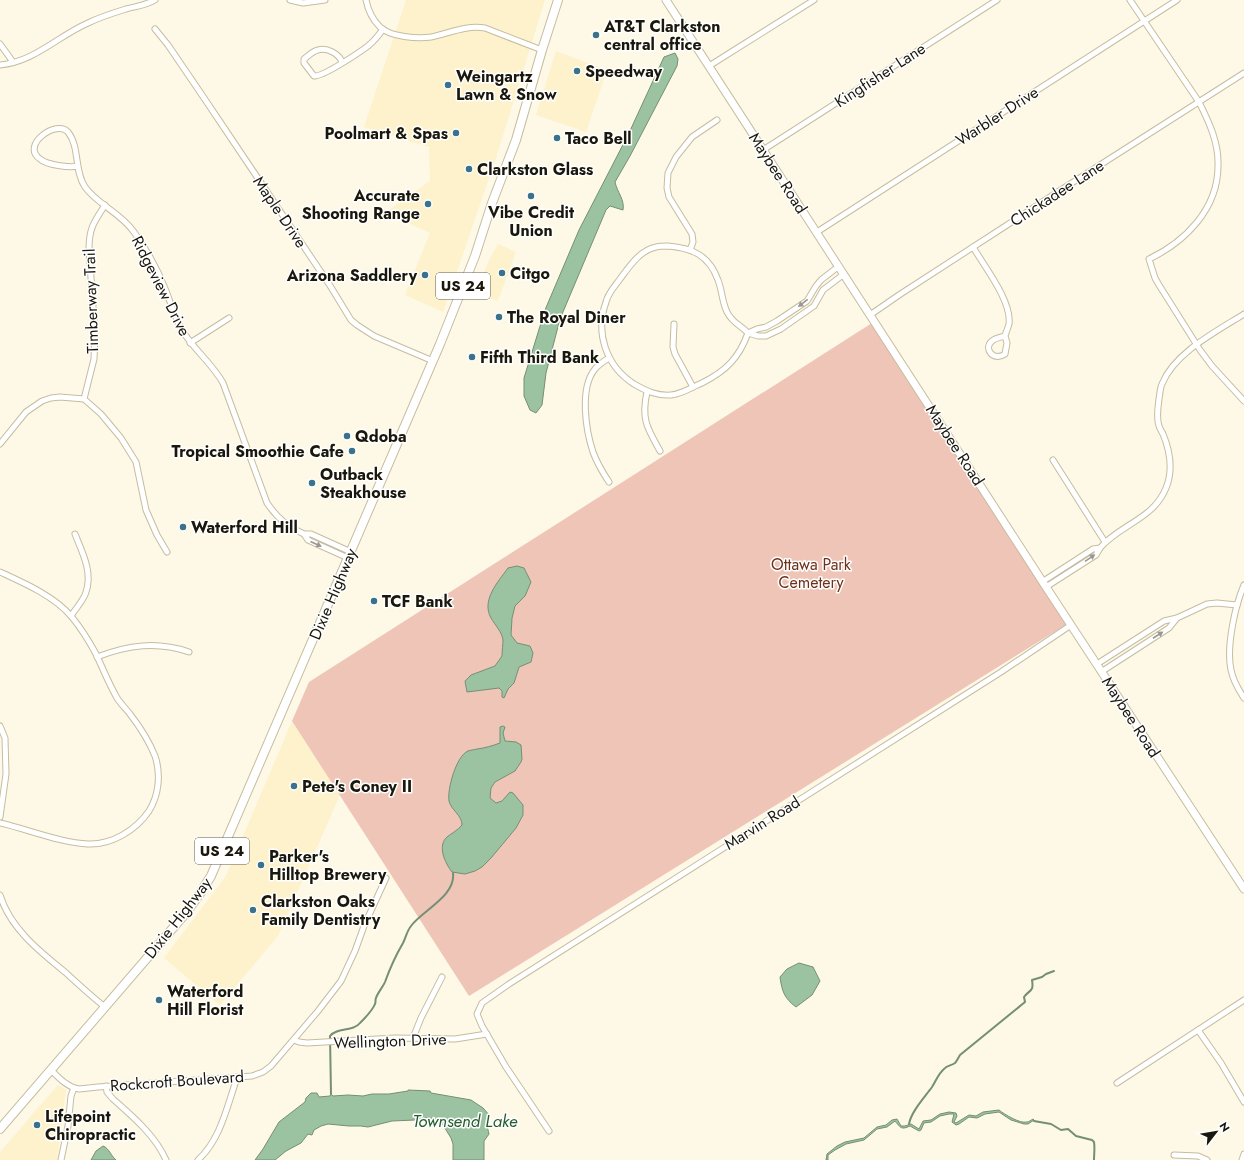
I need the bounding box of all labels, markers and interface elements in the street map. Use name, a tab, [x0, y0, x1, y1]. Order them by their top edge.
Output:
place label: AT&T Clarkston central office	[603, 15, 720, 56]
marker: AT&T Clarkston central office	[591, 30, 601, 40]
street label: Kingfisher Lane	[830, 37, 930, 113]
place label: Speedway	[585, 60, 663, 83]
place label: Weingartz Lawn & Snow	[456, 65, 557, 106]
marker: Speedway	[572, 66, 582, 76]
marker: Weingartz Lawn & Snow	[443, 80, 453, 90]
street label: Warbler Drive	[951, 81, 1043, 151]
place label: Poolmart & Spas	[324, 122, 448, 145]
place label: Taco Bell	[565, 127, 632, 150]
marker: Poolmart & Spas	[451, 128, 461, 138]
street label: Maybee Road	[743, 128, 813, 218]
marker: Taco Bell	[552, 133, 562, 143]
street label: Chickadee Lane	[1006, 154, 1108, 232]
place label: Clarkston Glass	[477, 158, 593, 181]
marker: Clarkston Glass	[464, 164, 474, 174]
street label: Maple Drive	[248, 172, 312, 252]
place label: Accurate Shooting Range	[302, 184, 420, 225]
marker: Vibe Credit Union	[526, 191, 536, 201]
marker: Accurate Shooting Range	[423, 199, 433, 209]
place label: Vibe Credit Union	[487, 201, 575, 242]
street label: Ridgeview Drive	[126, 232, 196, 340]
street label: Timberway Trail	[78, 248, 104, 354]
place label: Citgo	[510, 262, 550, 285]
place label: Arizona Saddlery	[286, 264, 418, 287]
marker: Citgo	[497, 268, 507, 278]
marker: Arizona Saddlery	[420, 270, 430, 280]
road number: US 24	[436, 273, 490, 299]
one-way arrow	[797, 299, 808, 308]
place label: The Royal Diner	[507, 306, 626, 329]
marker: The Royal Diner	[494, 312, 504, 322]
place label: Fifth Third Bank	[480, 346, 600, 369]
marker: Fifth Third Bank	[467, 352, 477, 362]
street label: Maybee Road	[920, 400, 990, 490]
place label: Qdoba	[355, 425, 407, 448]
marker: Qdoba	[342, 431, 352, 441]
place label: Tropical Smoothie Cafe	[172, 440, 344, 463]
marker: Tropical Smoothie Cafe	[347, 446, 357, 456]
place label: Outback Steakhouse	[320, 463, 406, 504]
marker: Outback Steakhouse	[307, 478, 317, 488]
place label: Waterford Hill	[191, 516, 298, 539]
marker: Waterford Hill	[178, 522, 188, 532]
one-way arrow	[311, 541, 322, 547]
street label: Dixie Highway	[303, 544, 363, 643]
park label: Ottawa Park Cemetery	[771, 553, 852, 594]
one-way arrow	[1085, 554, 1096, 562]
place label: TCF Bank	[382, 590, 453, 613]
marker: TCF Bank	[369, 596, 379, 606]
one-way arrow	[1152, 632, 1164, 639]
street label: Maybee Road	[1096, 672, 1166, 762]
place label: Pete's Coney II	[302, 775, 412, 798]
marker: Pete's Coney II	[289, 781, 299, 791]
street label: Marvin Road	[720, 791, 804, 855]
road number: US 24	[195, 838, 249, 864]
place label: Parker's Hilltop Brewery	[269, 845, 387, 886]
marker: Parker's Hilltop Brewery	[256, 860, 266, 870]
street label: Dixie Highway	[139, 872, 218, 964]
place label: Clarkston Oaks Family Dentistry	[261, 890, 381, 931]
marker: Clarkston Oaks Family Dentistry	[248, 905, 258, 915]
place label: Waterford Hill Florist	[167, 980, 244, 1021]
marker: Waterford Hill Florist	[154, 995, 164, 1005]
street label: Wellington Drive	[333, 1028, 447, 1054]
street label: Rockcroft Boulevard	[109, 1065, 245, 1097]
place label: Lifepoint Chiropractic	[45, 1105, 136, 1146]
water label: Townsend Lake	[412, 1109, 518, 1133]
north arrow	[1196, 1112, 1236, 1152]
text: N	[1215, 1119, 1234, 1135]
marker: Lifepoint Chiropractic	[32, 1120, 42, 1130]

